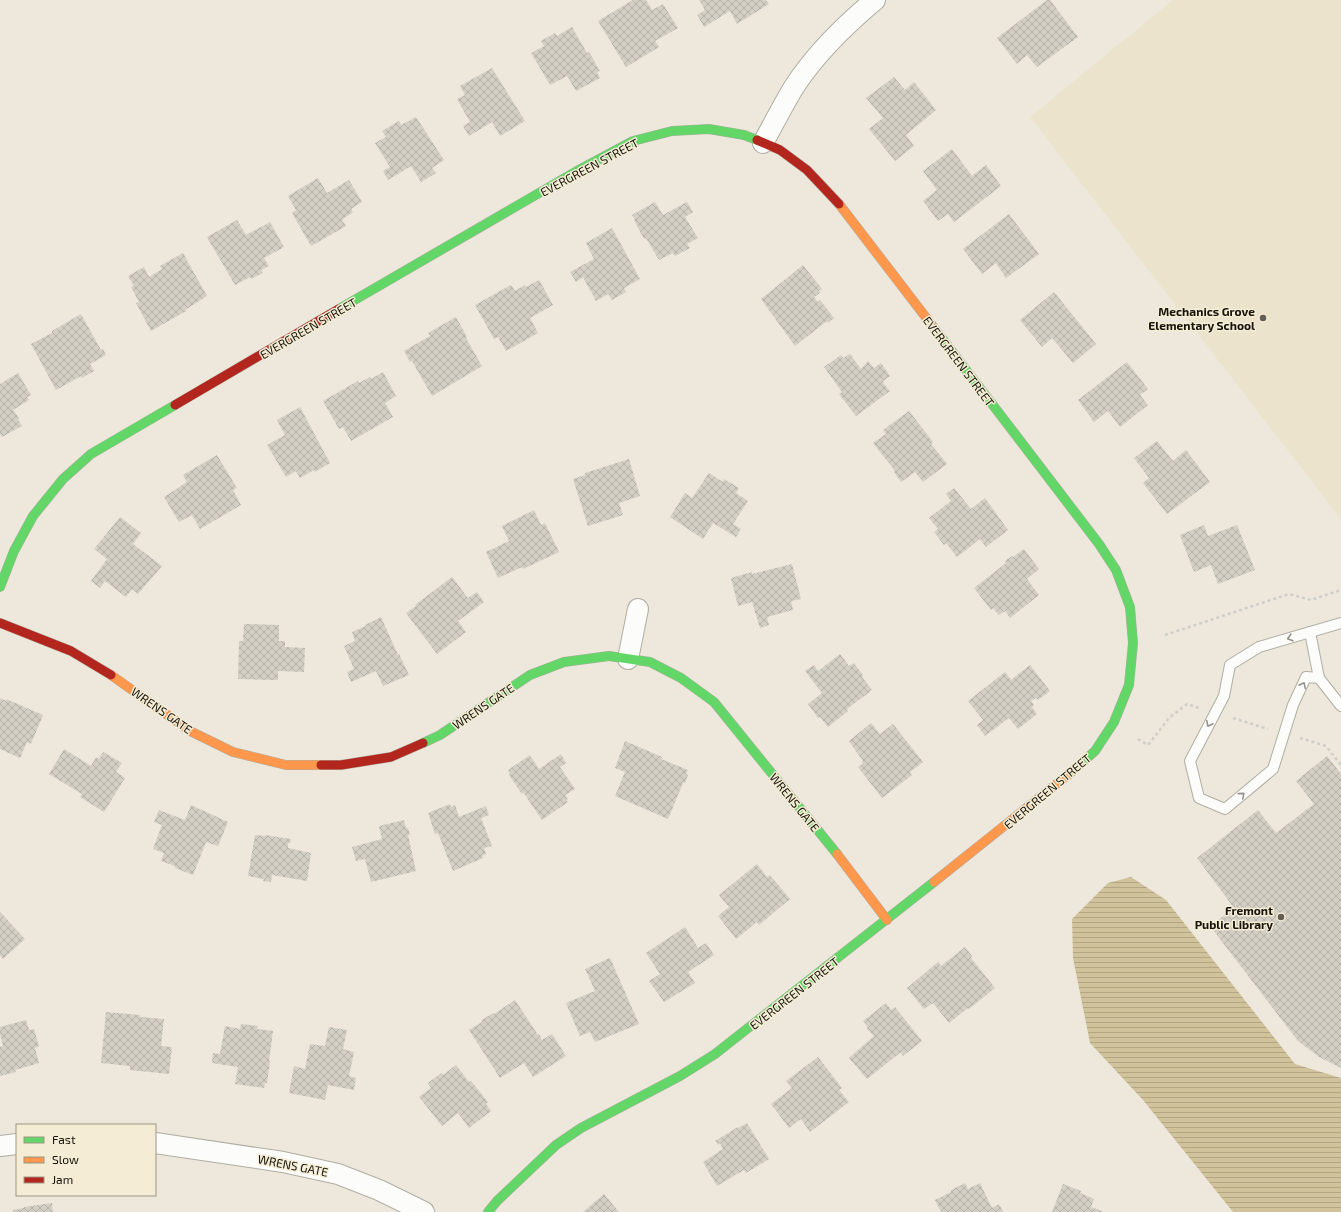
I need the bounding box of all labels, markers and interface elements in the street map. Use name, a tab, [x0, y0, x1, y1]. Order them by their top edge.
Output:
street label: EVERGREEN STREET	[537, 135, 641, 199]
street label: EVERGREEN STREET	[257, 295, 359, 361]
place label: Mechanics Grove Elementary School	[1148, 304, 1255, 333]
street label: EVERGREEN STREET	[921, 313, 997, 409]
marker: Mechanics Grove Elementary School	[1258, 313, 1268, 323]
one-way arrow	[1287, 633, 1294, 642]
street label: WRENS GATE	[449, 680, 517, 732]
one-way arrow	[1298, 681, 1305, 689]
street label: WRENS GATE	[129, 684, 195, 736]
one-way arrow	[1206, 720, 1214, 727]
street label: EVERGREEN STREET	[1001, 751, 1093, 831]
street label: WRENS GATE	[767, 770, 823, 834]
one-way arrow	[1237, 793, 1245, 800]
place label: Fremont Public Library	[1195, 903, 1273, 932]
marker: Fremont Public Library	[1276, 912, 1286, 922]
street label: EVERGREEN STREET	[747, 954, 841, 1032]
legend	[16, 1124, 156, 1196]
text: Fast	[52, 1132, 76, 1146]
street label: WRENS GATE	[257, 1151, 330, 1179]
text: Slow	[52, 1152, 79, 1166]
text: Jam	[52, 1172, 73, 1186]

